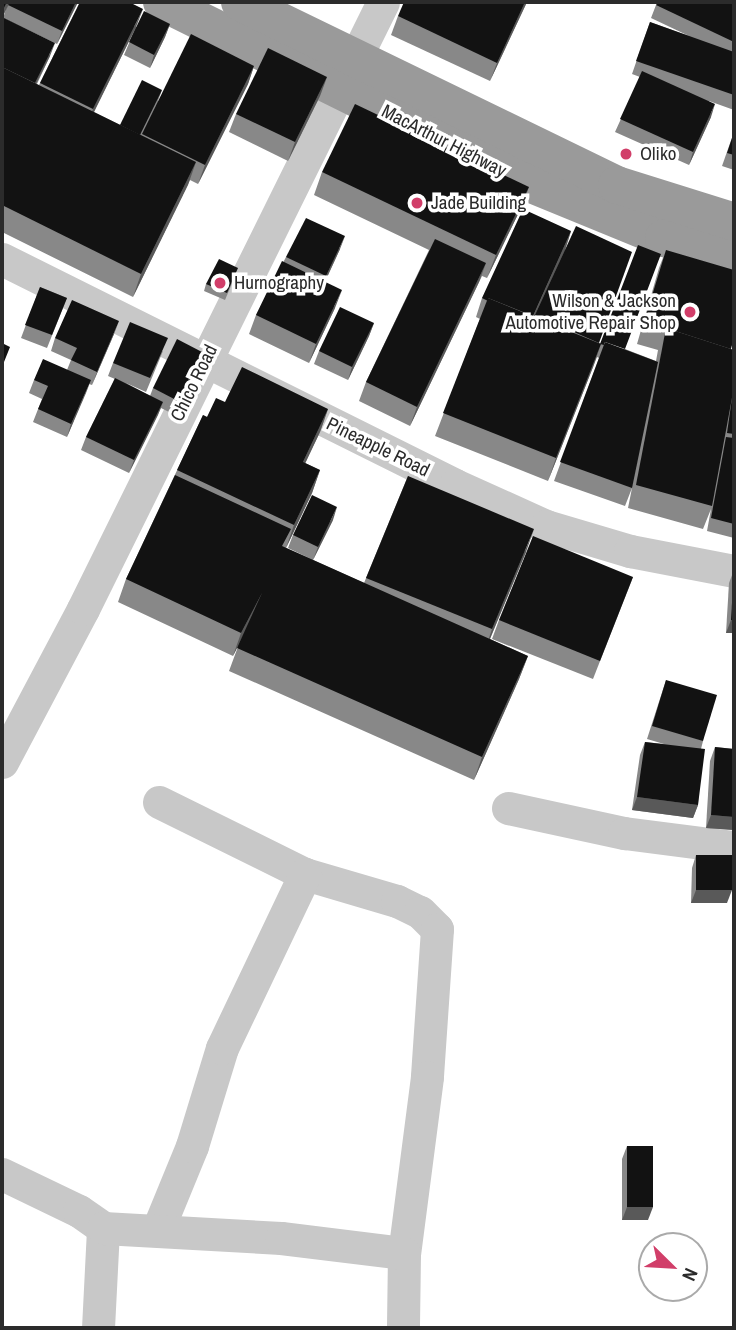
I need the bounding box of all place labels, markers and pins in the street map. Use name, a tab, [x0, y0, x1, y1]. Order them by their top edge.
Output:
place label: Oliko	[640, 143, 676, 165]
marker: Oliko	[618, 146, 634, 162]
place label: Jade Building	[431, 192, 526, 214]
marker: Jade Building	[409, 195, 425, 211]
place label: Hurnography	[234, 272, 324, 294]
marker: Hurnography	[212, 275, 228, 291]
place label: Wilson & Jackson Automotive Repair Shop	[505, 290, 676, 334]
marker: Wilson & Jackson Automotive Repair Shop	[682, 304, 698, 320]

